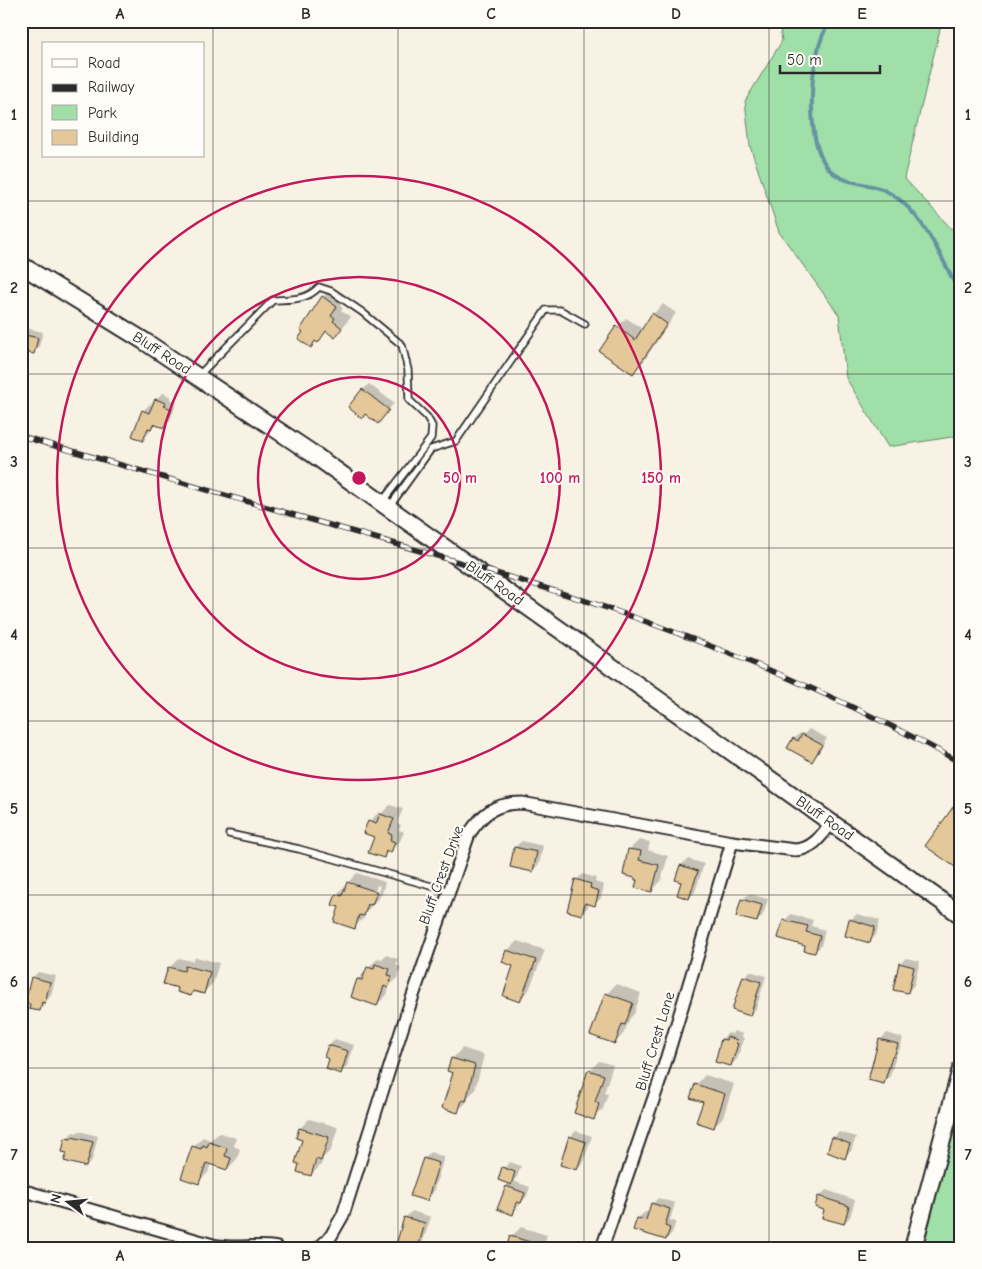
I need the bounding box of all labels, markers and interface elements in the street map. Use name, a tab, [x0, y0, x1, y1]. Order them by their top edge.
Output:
text: A	[116, 5, 125, 23]
text: B	[301, 5, 311, 23]
text: C	[486, 5, 496, 23]
text: D	[671, 5, 681, 23]
text: E	[857, 5, 867, 23]
legend	[42, 42, 205, 158]
scale bar	[780, 42, 880, 74]
text: 50 m	[787, 51, 822, 69]
text: Road	[88, 54, 120, 72]
text: Railway	[88, 78, 135, 96]
text: Park	[88, 104, 117, 122]
text: 1	[11, 106, 17, 124]
text: 1	[965, 106, 971, 124]
text: Building	[88, 128, 139, 146]
text: 2	[10, 279, 18, 297]
text: 2	[964, 279, 972, 297]
street label: Bluff Road	[129, 327, 195, 379]
text: 3	[10, 453, 18, 471]
text: 3	[964, 453, 972, 471]
centre of rings	[350, 469, 368, 487]
text: 50 m	[443, 469, 477, 487]
text: 100 m	[540, 469, 580, 487]
text: 150 m	[641, 469, 681, 487]
street label: Bluff Road	[463, 557, 527, 609]
text: 4	[10, 626, 18, 644]
text: 4	[964, 626, 972, 644]
street label: Bluff Road	[793, 792, 857, 844]
text: 5	[10, 800, 18, 818]
text: 5	[964, 800, 972, 818]
street label: Bluff Crest Drive	[415, 823, 467, 927]
text: 6	[10, 973, 18, 991]
text: 6	[964, 973, 972, 991]
street label: Bluff Crest Lane	[631, 989, 679, 1093]
text: 7	[10, 1146, 18, 1164]
text: 7	[964, 1146, 972, 1164]
north arrow	[42, 1176, 92, 1226]
text: N	[47, 1192, 65, 1205]
text: A	[116, 1247, 125, 1265]
text: B	[301, 1247, 311, 1265]
text: C	[486, 1247, 496, 1265]
text: D	[671, 1247, 681, 1265]
text: E	[857, 1247, 867, 1265]

